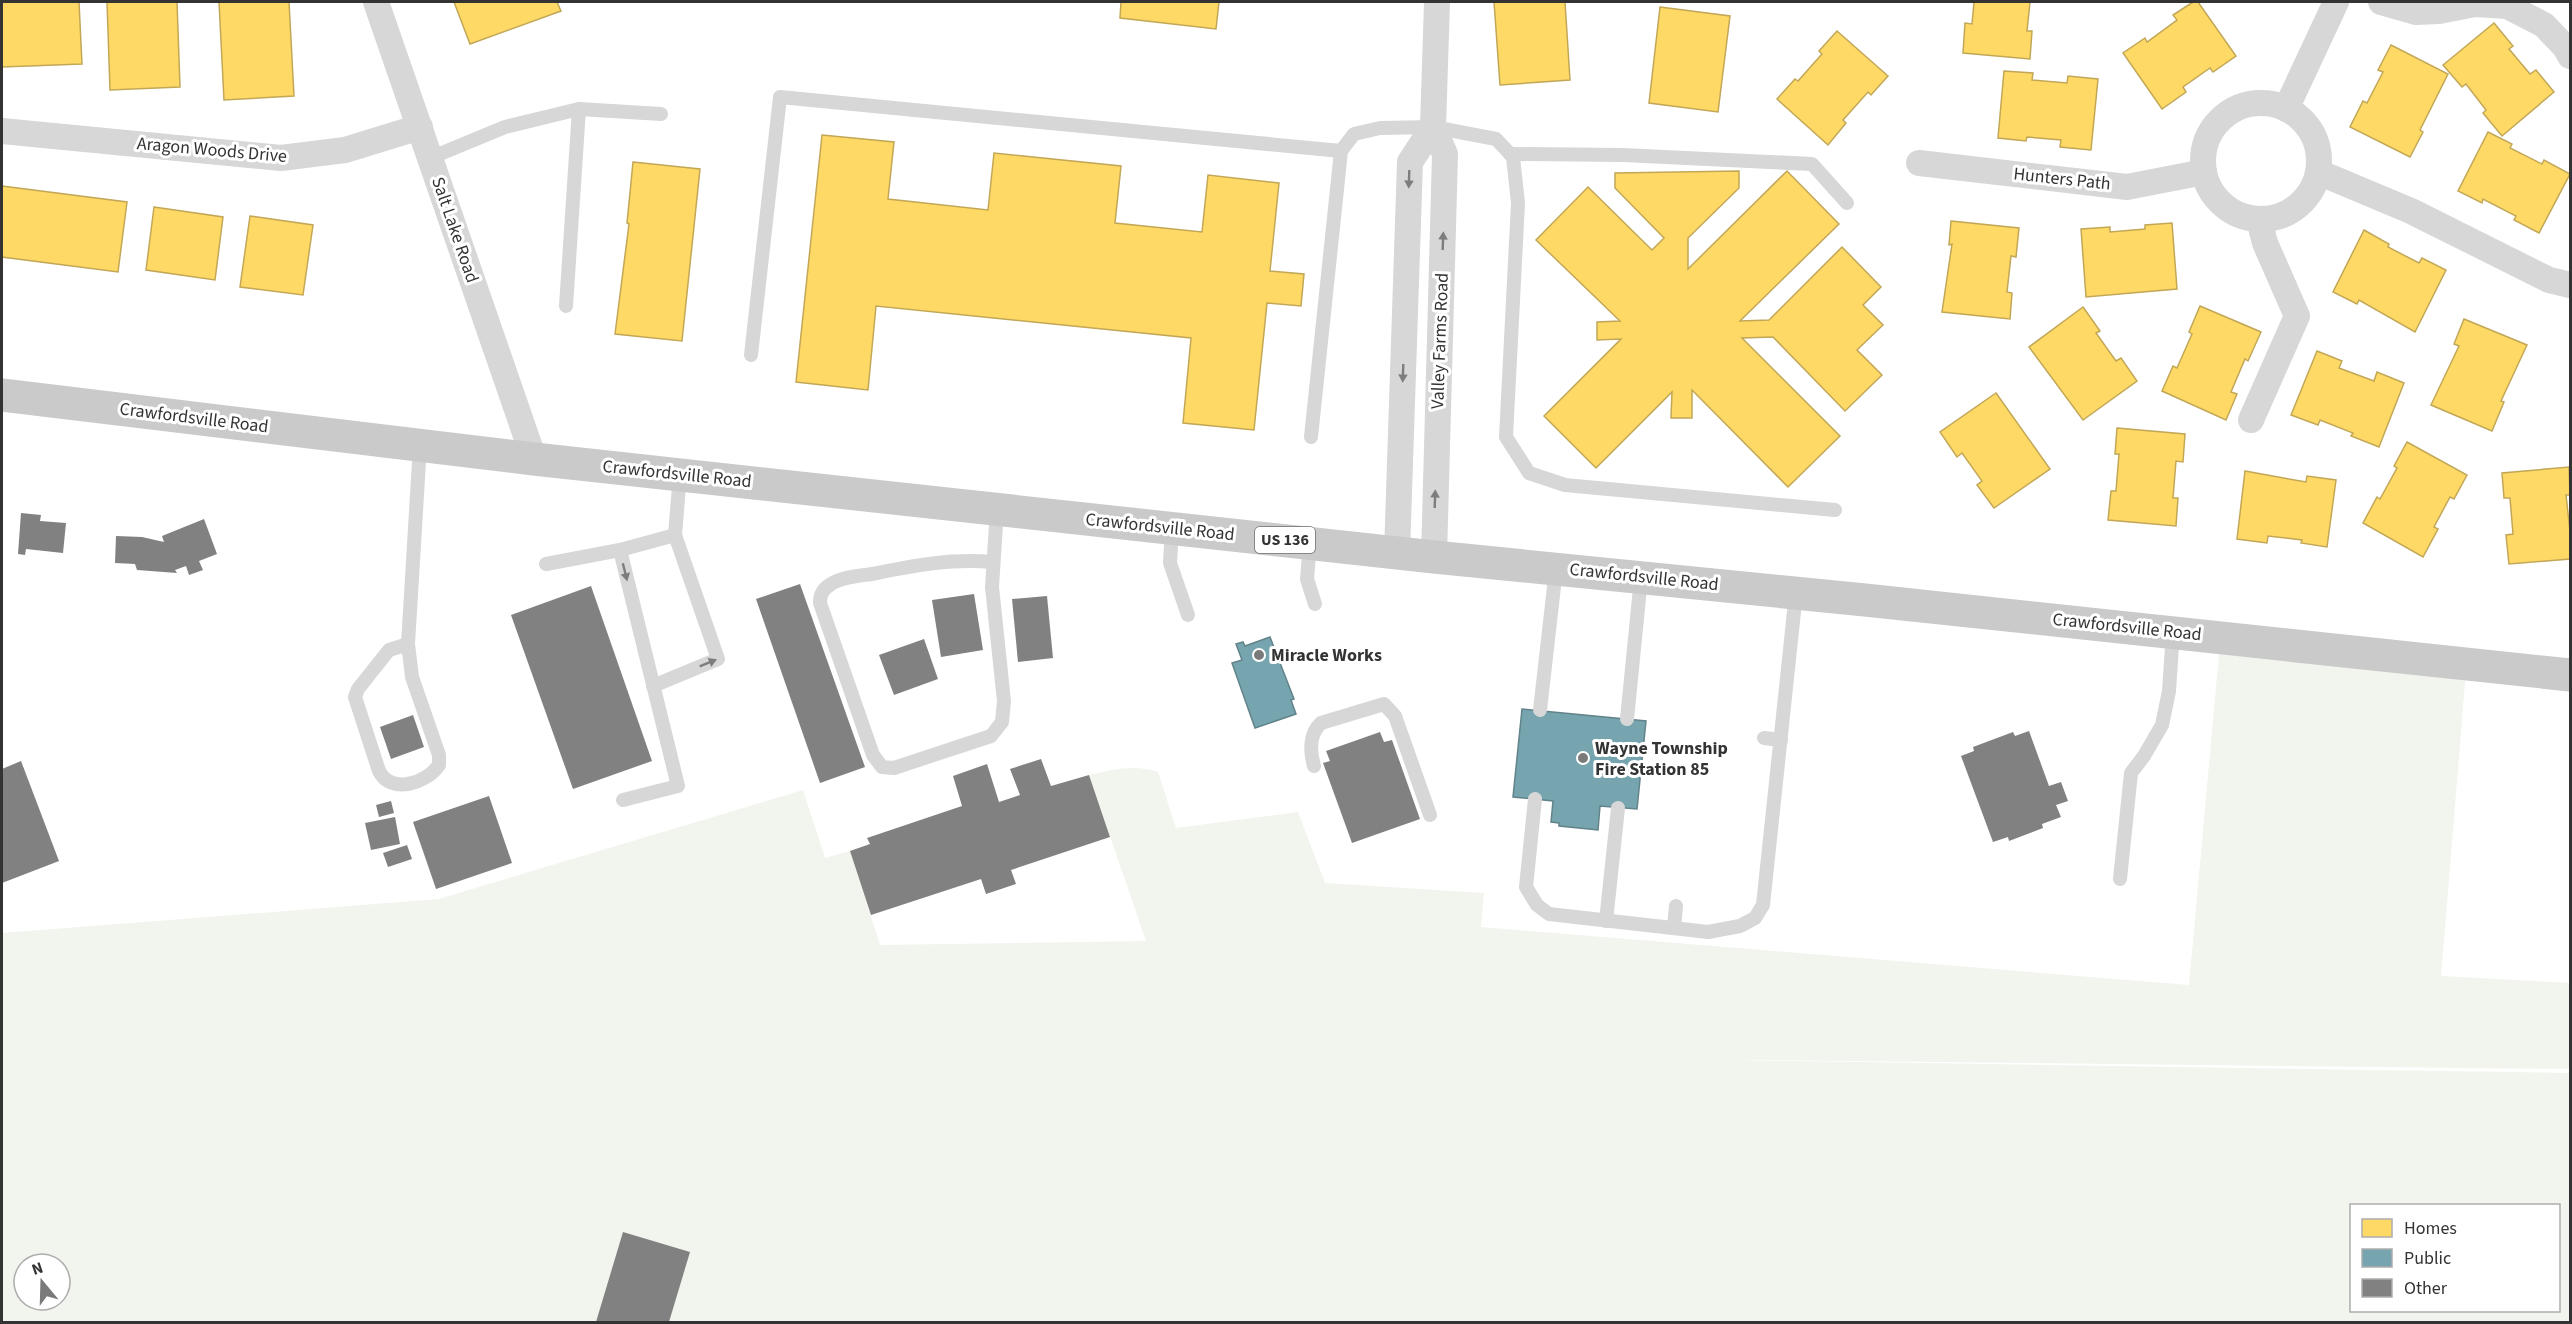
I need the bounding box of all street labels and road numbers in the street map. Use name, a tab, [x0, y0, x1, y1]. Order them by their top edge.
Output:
street label: Aragon Woods Drive	[136, 131, 288, 169]
street label: Hunters Path	[2012, 161, 2112, 197]
street label: Salt Lake Road	[425, 174, 485, 286]
street label: Valley Farms Road	[1425, 272, 1455, 410]
street label: Crawfordsville Road	[118, 396, 270, 440]
street label: Crawfordsville Road	[601, 454, 753, 494]
street label: Crawfordsville Road	[1084, 507, 1236, 547]
road number: US 136	[1255, 527, 1315, 553]
street label: Crawfordsville Road	[1568, 557, 1720, 597]
street label: Crawfordsville Road	[2051, 607, 2203, 647]

